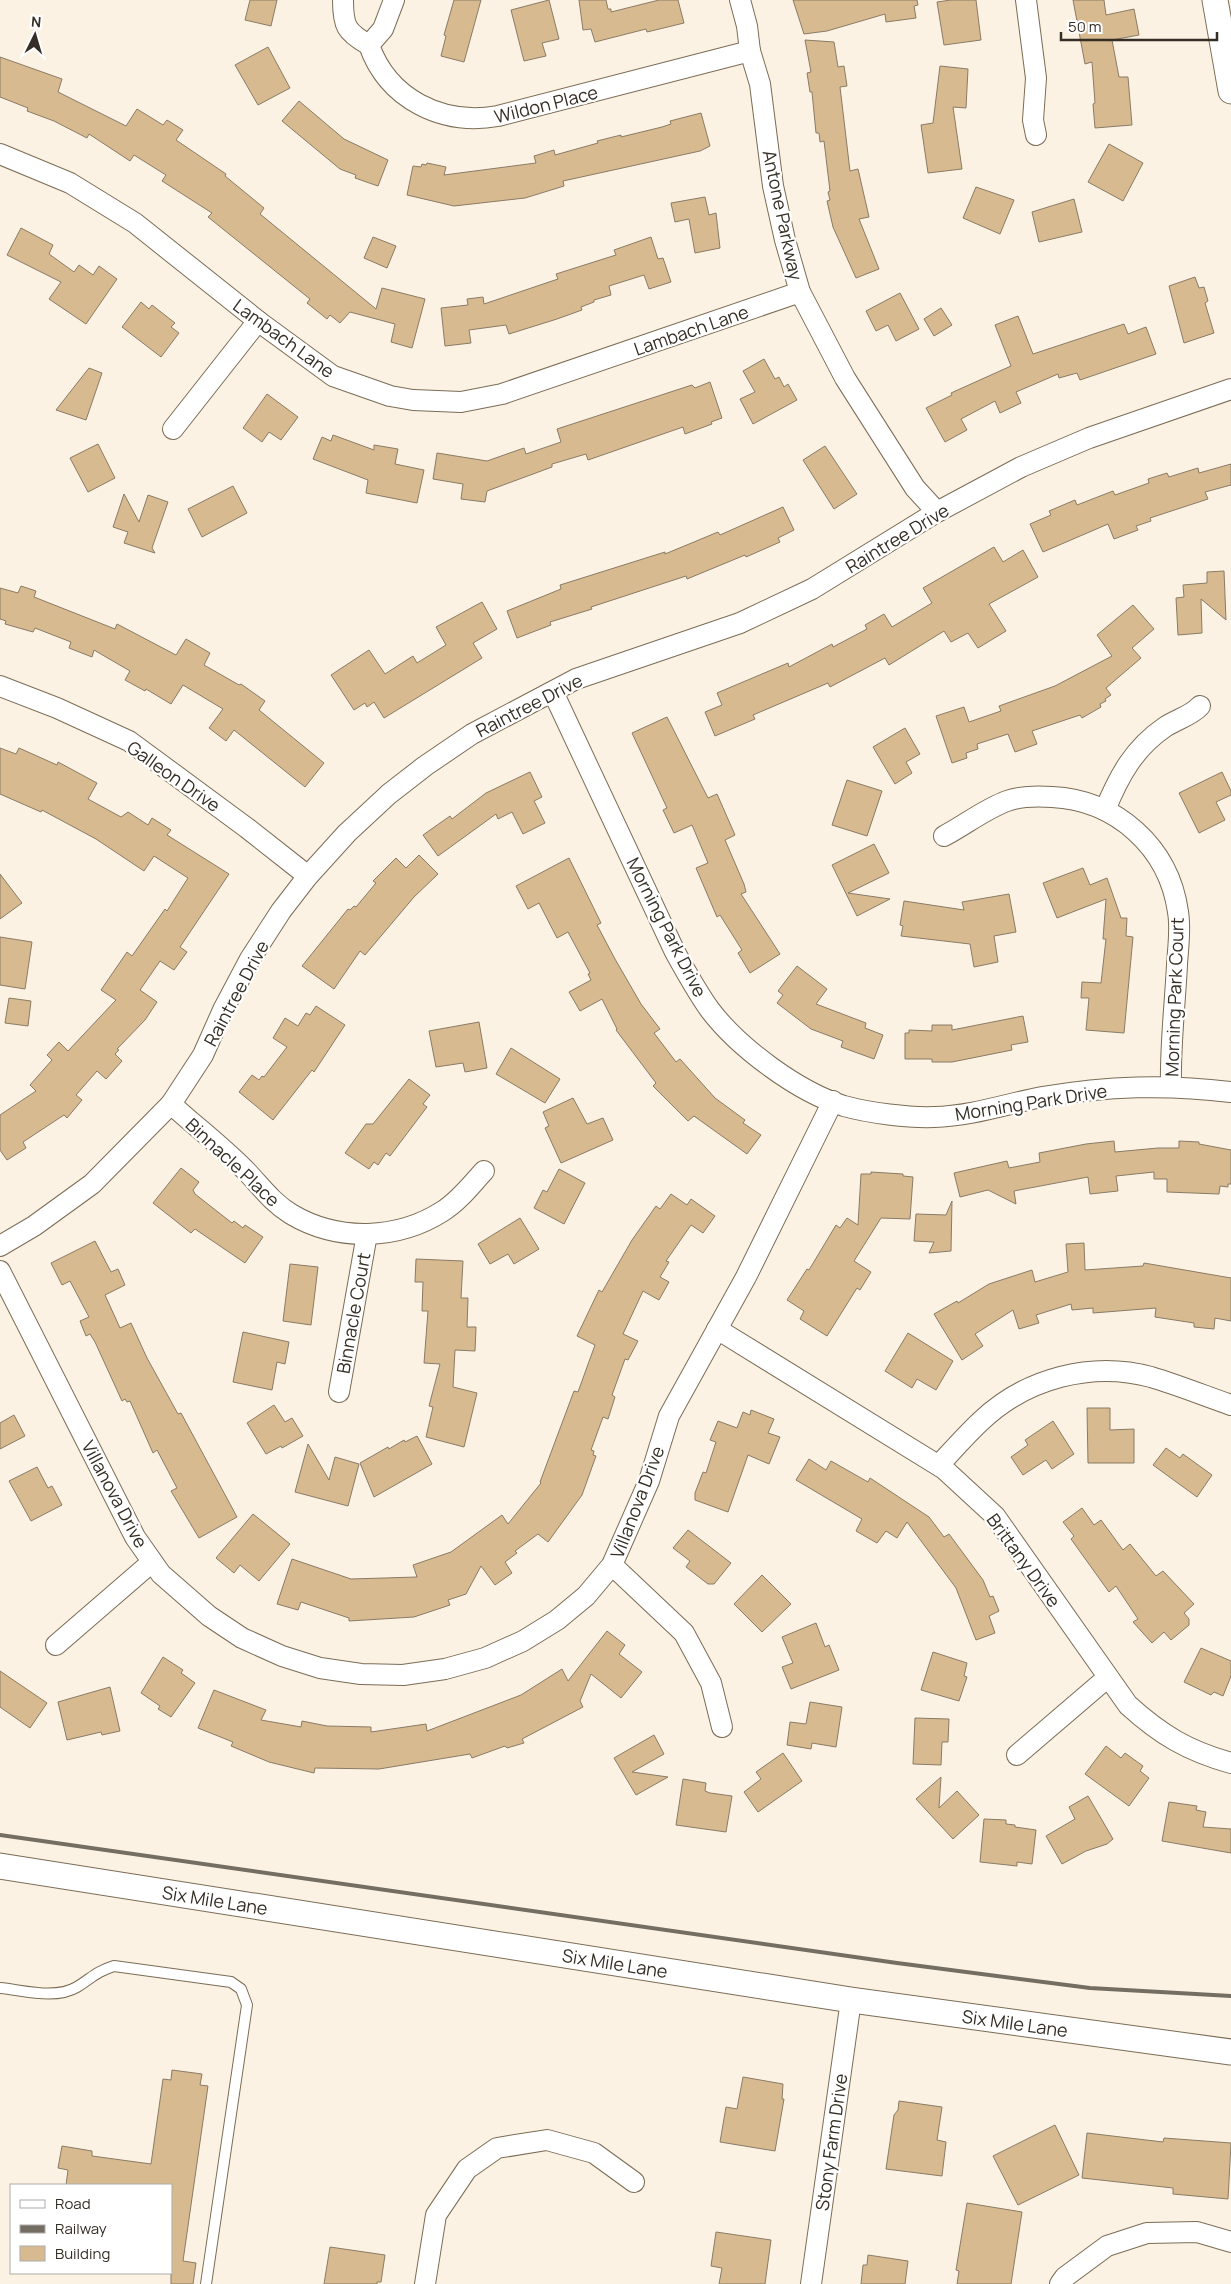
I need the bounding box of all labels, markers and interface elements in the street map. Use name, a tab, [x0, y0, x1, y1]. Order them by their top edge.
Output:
north arrow	[10, 10, 60, 60]
scale bar	[1061, 10, 1217, 42]
text: N	[30, 12, 42, 31]
text: 50 m	[1068, 16, 1102, 37]
street label: Wildon Place	[492, 80, 600, 128]
street label: Antone Parkway	[757, 148, 809, 283]
street label: Lambach Lane	[229, 293, 339, 383]
street label: Lambach Lane	[630, 299, 752, 361]
street label: Raintree Drive	[841, 498, 953, 578]
street label: Raintree Drive	[472, 668, 586, 742]
street label: Galleon Drive	[123, 735, 225, 817]
street label: Morning Park Drive	[621, 853, 713, 1001]
street label: Morning Park Court	[1159, 917, 1189, 1077]
street label: Raintree Drive	[198, 936, 274, 1050]
street label: Morning Park Drive	[953, 1078, 1109, 1126]
street label: Binnacle Place	[181, 1112, 285, 1212]
street label: Binnacle Court	[331, 1251, 375, 1375]
street label: Villanova Drive	[77, 1436, 153, 1552]
street label: Villanova Drive	[605, 1442, 669, 1562]
street label: Brittany Drive	[982, 1508, 1066, 1612]
street label: Six Mile Lane	[161, 1880, 269, 1920]
street label: Six Mile Lane	[561, 1943, 669, 1983]
street label: Six Mile Lane	[961, 2004, 1069, 2042]
street label: Stony Farm Drive	[810, 2072, 852, 2212]
legend	[10, 2184, 172, 2274]
text: Road	[55, 2193, 91, 2214]
text: Railway	[55, 2218, 107, 2239]
text: Building	[55, 2243, 110, 2264]

